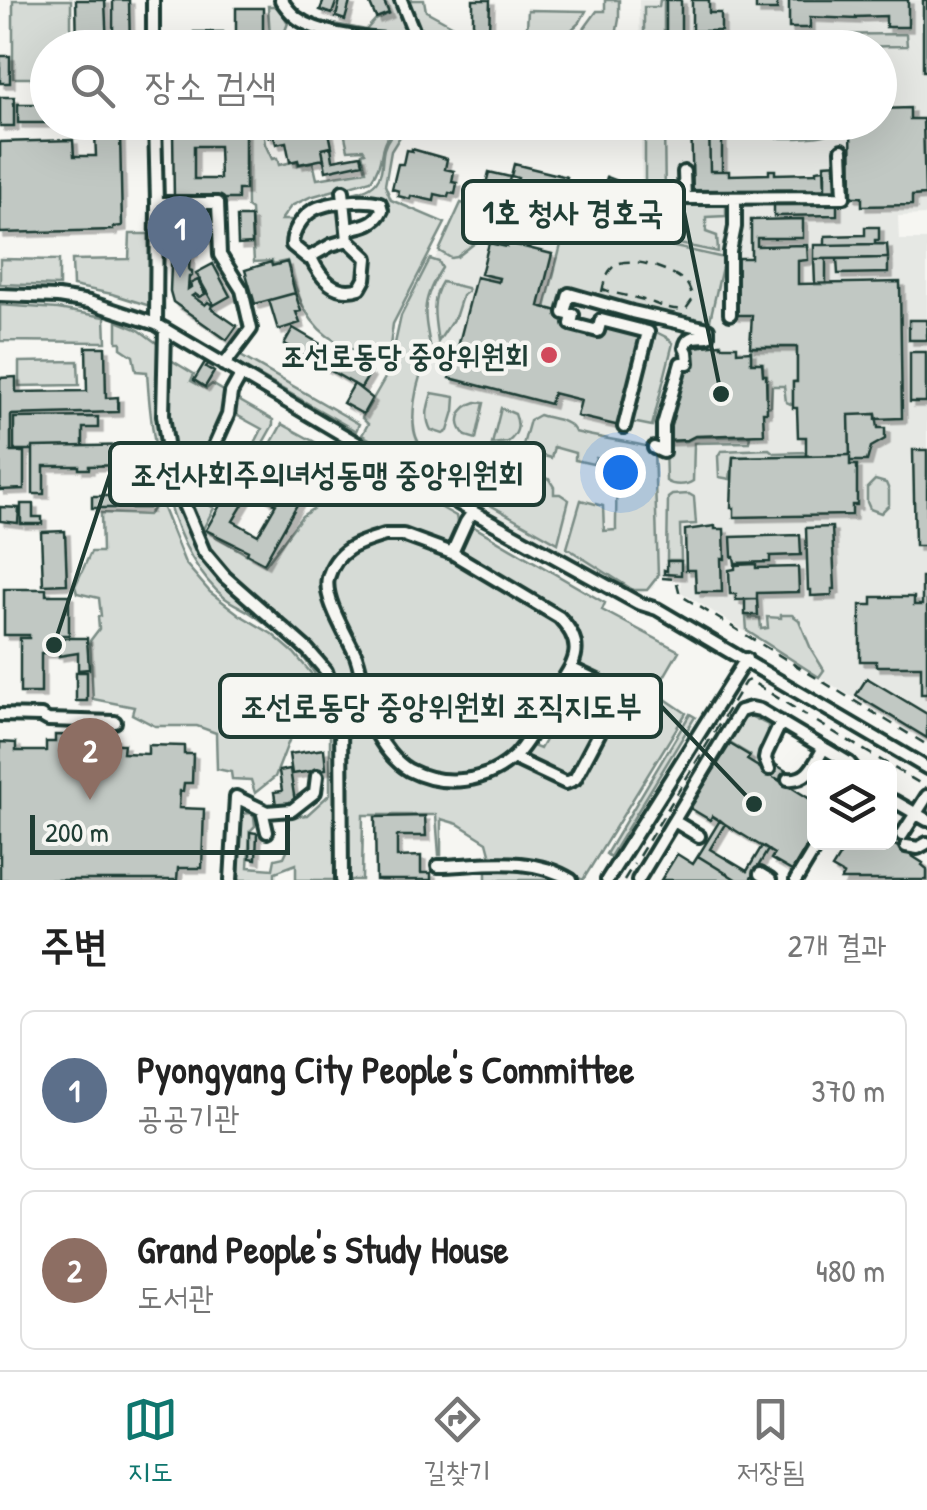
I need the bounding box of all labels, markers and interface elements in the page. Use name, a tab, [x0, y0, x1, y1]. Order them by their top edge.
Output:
search box	[30, 30, 897, 140]
icon: search	[65, 58, 120, 113]
text: 장소 검색	[145, 59, 276, 111]
callout: 1호 청사 경호국	[463, 181, 684, 243]
text: 1호 청사 경호국	[483, 190, 663, 233]
pin: 1	[148, 196, 212, 278]
place label: 조선로동당 중앙위원회	[281, 335, 529, 375]
marker: 조선로동당 중앙위원회	[538, 344, 560, 366]
callout: 조선사회주의녀성동맹 중앙위원회	[110, 443, 544, 505]
your location	[595, 447, 646, 498]
text: 조선사회주의녀성동맹 중앙위원회	[130, 452, 524, 495]
callout: 조선로동당 중앙위원회 조직지도부	[220, 675, 661, 737]
text: 조선로동당 중앙위원회 조직지도부	[241, 684, 641, 727]
pin: 2	[58, 718, 122, 800]
map controls	[807, 760, 897, 850]
button: layers	[807, 760, 897, 850]
scale bar	[30, 810, 290, 854]
text: 200 m	[45, 813, 109, 851]
text: 주변	[40, 916, 108, 973]
text: 2개 결과	[787, 924, 887, 967]
text: Pyongyang City People's Committee	[137, 1043, 634, 1095]
text: 1	[69, 1069, 80, 1112]
text: 370 m	[811, 1069, 885, 1112]
text: 공공기관	[137, 1095, 240, 1138]
text: Grand People's Study House	[137, 1223, 509, 1275]
text: 2	[67, 1249, 82, 1292]
text: 480 m	[816, 1249, 885, 1292]
text: 도서관	[137, 1275, 214, 1318]
tab: 지도	[123, 1392, 178, 1491]
tab: 길찾기	[423, 1392, 491, 1491]
tab: 저장됨	[737, 1392, 804, 1491]

